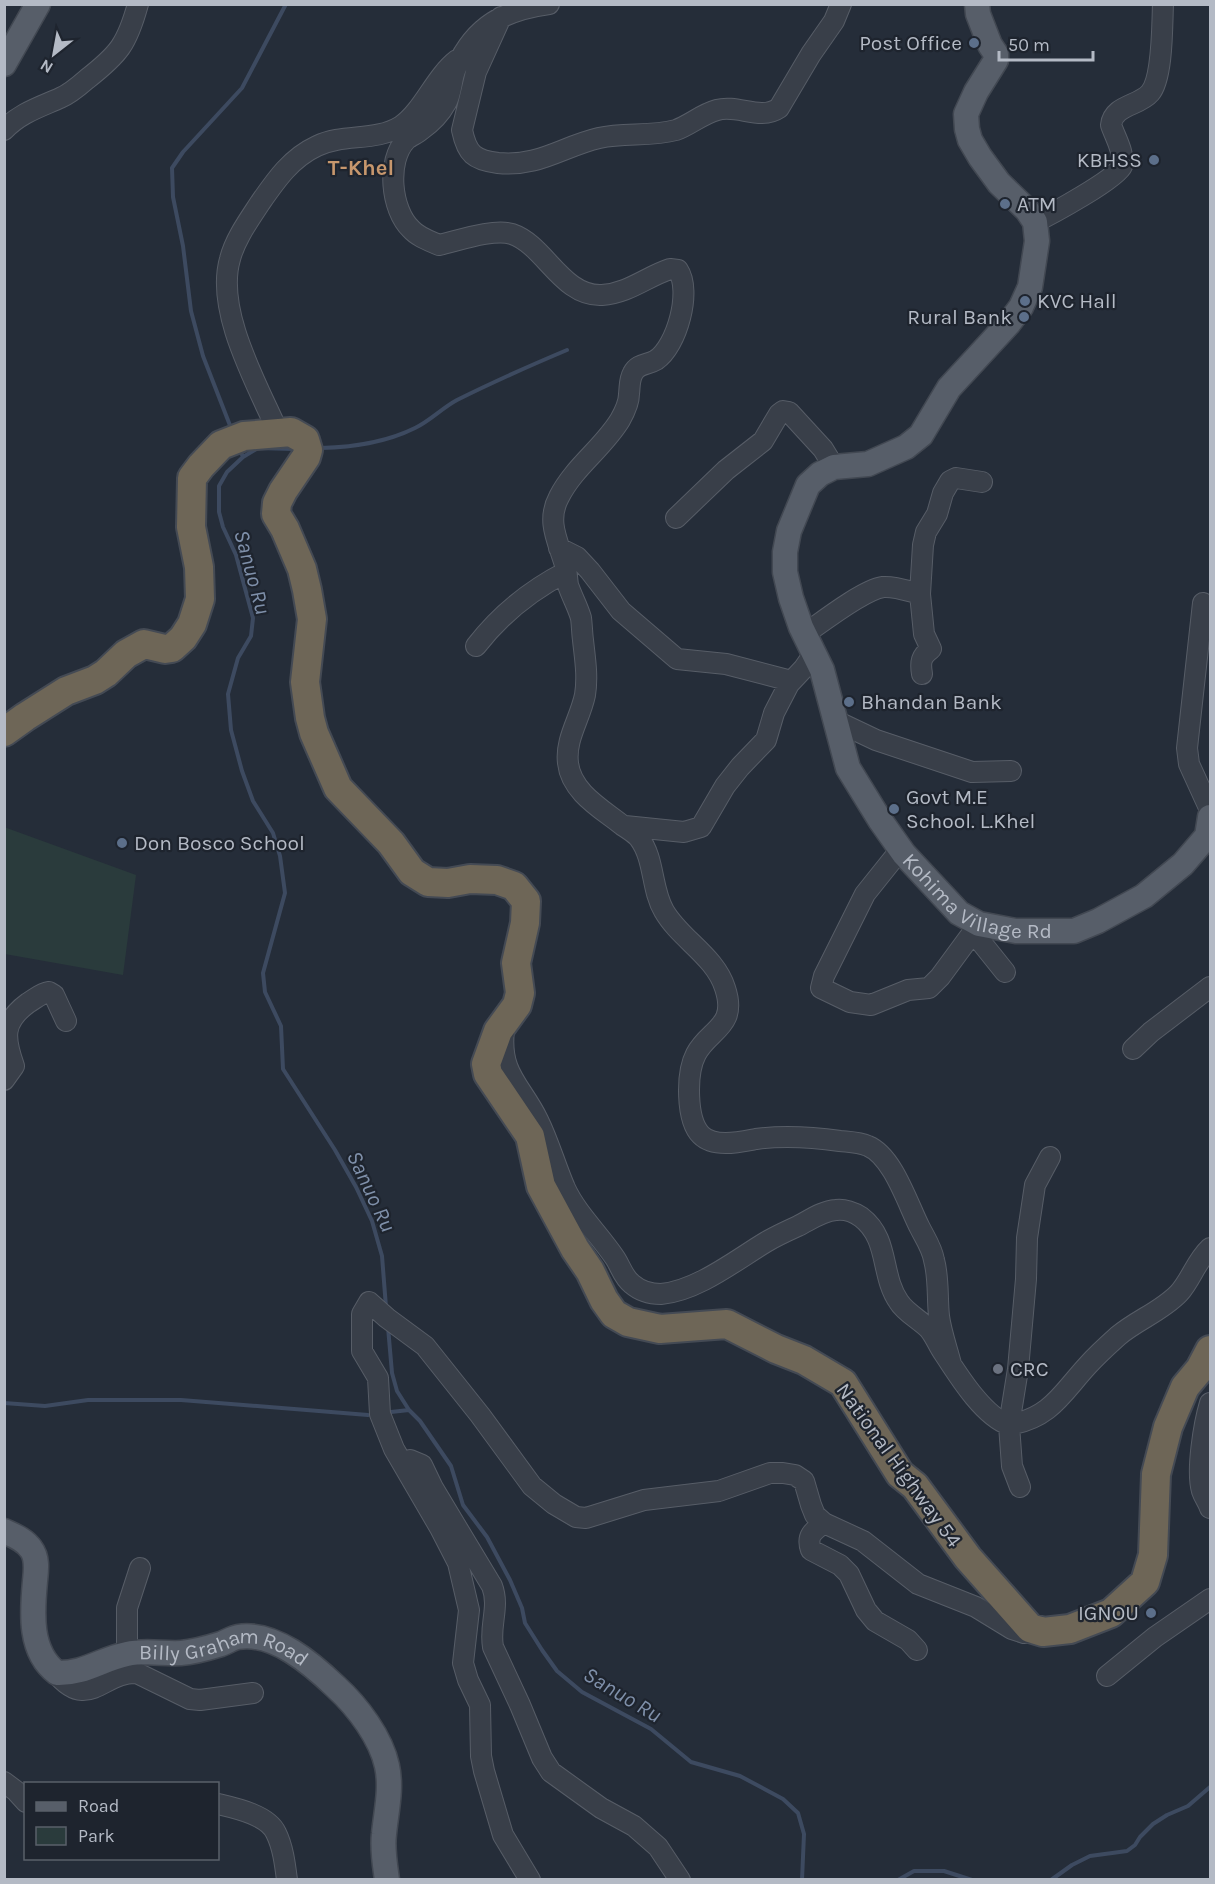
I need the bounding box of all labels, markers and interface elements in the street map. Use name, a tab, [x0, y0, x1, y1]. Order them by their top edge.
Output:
north arrow	[24, 24, 84, 84]
scale bar	[999, 24, 1094, 62]
place label: Post Office	[859, 31, 962, 55]
text: 50 m	[1008, 34, 1050, 56]
marker: Post Office	[967, 36, 981, 50]
text: N	[37, 55, 56, 78]
place label: KBHSS	[1077, 148, 1142, 172]
marker: KBHSS	[1147, 153, 1161, 167]
district label: T-Khel	[328, 155, 394, 181]
place label: ATM	[1017, 192, 1057, 216]
marker: ATM	[998, 197, 1012, 211]
place label: KVC Hall	[1037, 289, 1117, 313]
marker: KVC Hall	[1018, 294, 1032, 308]
place label: Rural Bank	[907, 305, 1012, 329]
marker: Rural Bank	[1017, 310, 1031, 324]
water label: Sanuo Ru	[228, 527, 276, 617]
place label: Bhandan Bank	[861, 690, 1002, 714]
marker: Bhandan Bank	[842, 695, 856, 709]
place label: Govt M.E School. L.Khel	[906, 785, 1035, 833]
marker: Govt M.E School. L.Khel	[887, 802, 901, 816]
place label: Don Bosco School	[134, 831, 305, 855]
marker: Don Bosco School	[115, 836, 129, 850]
street label: Kohima Village Rd	[897, 848, 1052, 943]
water label: Sanuo Ru	[341, 1147, 401, 1236]
place label: CRC	[1010, 1357, 1049, 1381]
marker: CRC	[991, 1362, 1005, 1376]
street label: National Highway 54	[832, 1378, 967, 1552]
place label: IGNOU	[1078, 1601, 1139, 1625]
marker: IGNOU	[1144, 1606, 1158, 1620]
street label: Billy Graham Road	[139, 1624, 313, 1671]
water label: Sanuo Ru	[579, 1661, 666, 1728]
legend	[24, 1782, 219, 1860]
text: Road	[78, 1795, 119, 1817]
text: Park	[78, 1825, 115, 1847]

